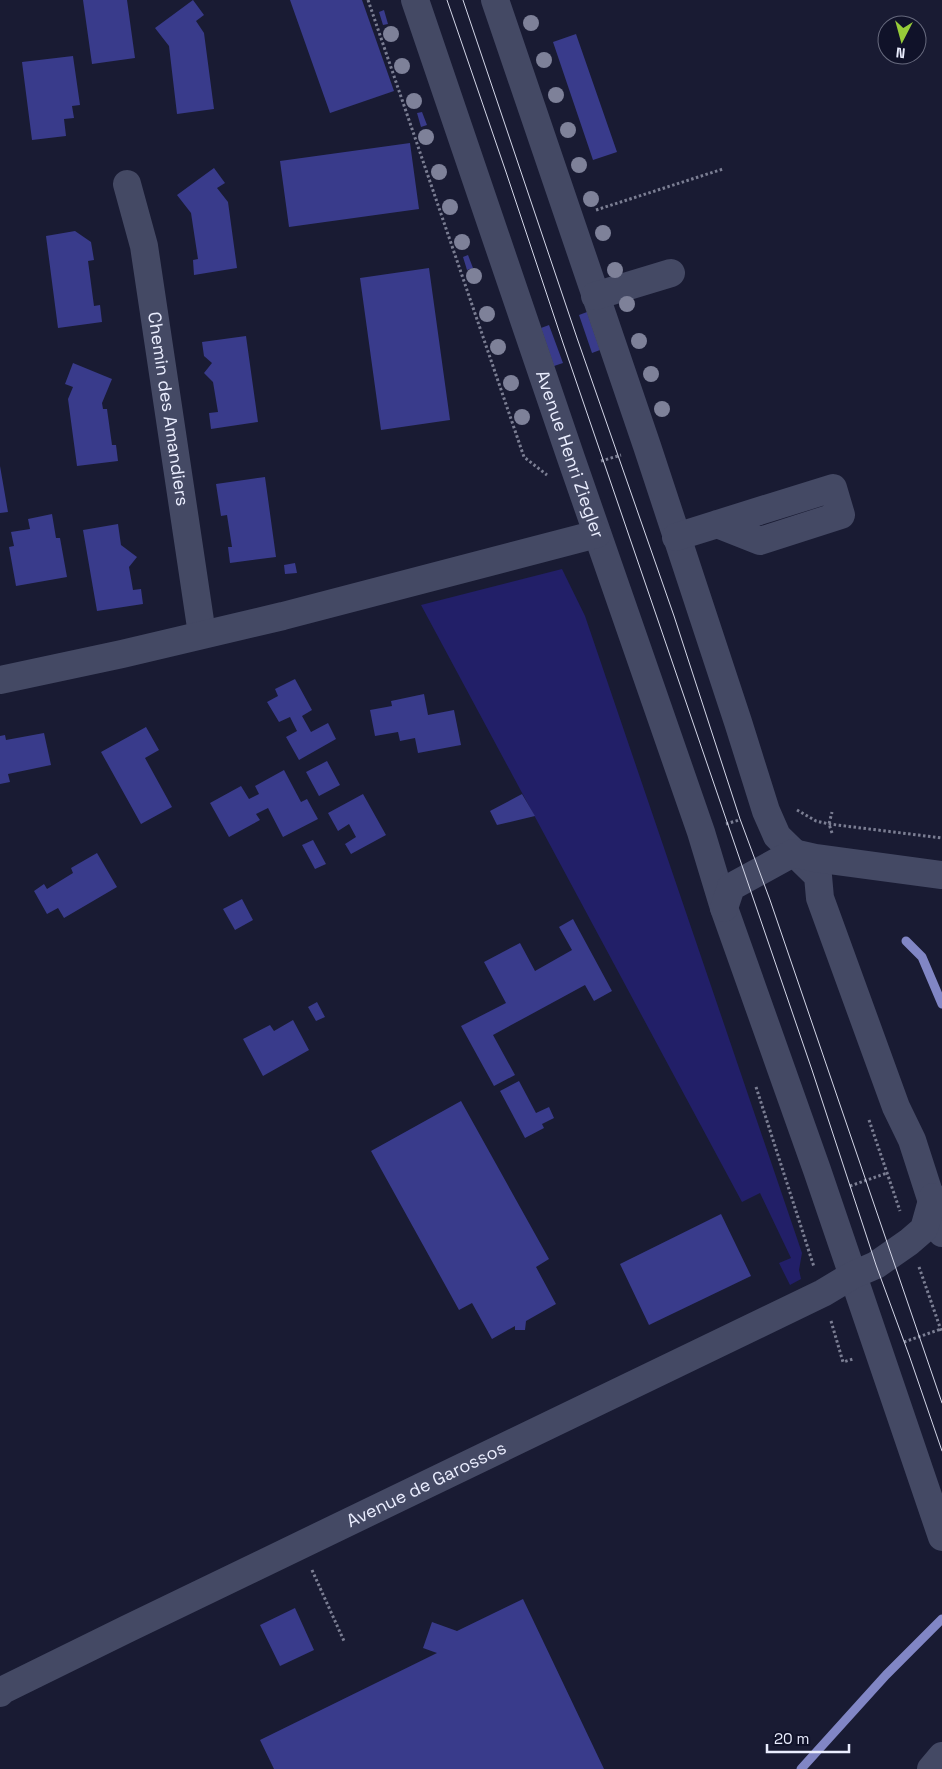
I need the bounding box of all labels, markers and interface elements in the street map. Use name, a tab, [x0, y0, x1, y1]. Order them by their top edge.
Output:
north arrow	[877, 15, 927, 65]
text: N	[895, 43, 906, 62]
street label: Chemin des Amandiers	[143, 310, 195, 507]
street label: Avenue Henri Ziegler	[531, 367, 610, 542]
street label: Avenue de Garossos	[342, 1436, 510, 1532]
scale bar	[767, 1722, 850, 1754]
text: 20 m	[774, 1729, 809, 1748]

